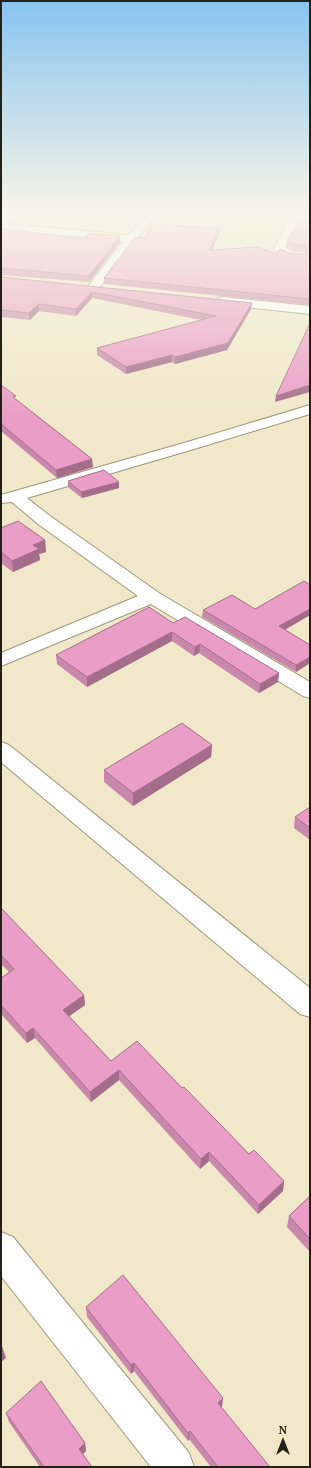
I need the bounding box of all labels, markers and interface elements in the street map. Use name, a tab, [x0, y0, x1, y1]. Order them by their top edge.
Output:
north arrow	[263, 1420, 303, 1460]
text: N	[279, 1423, 288, 1437]

